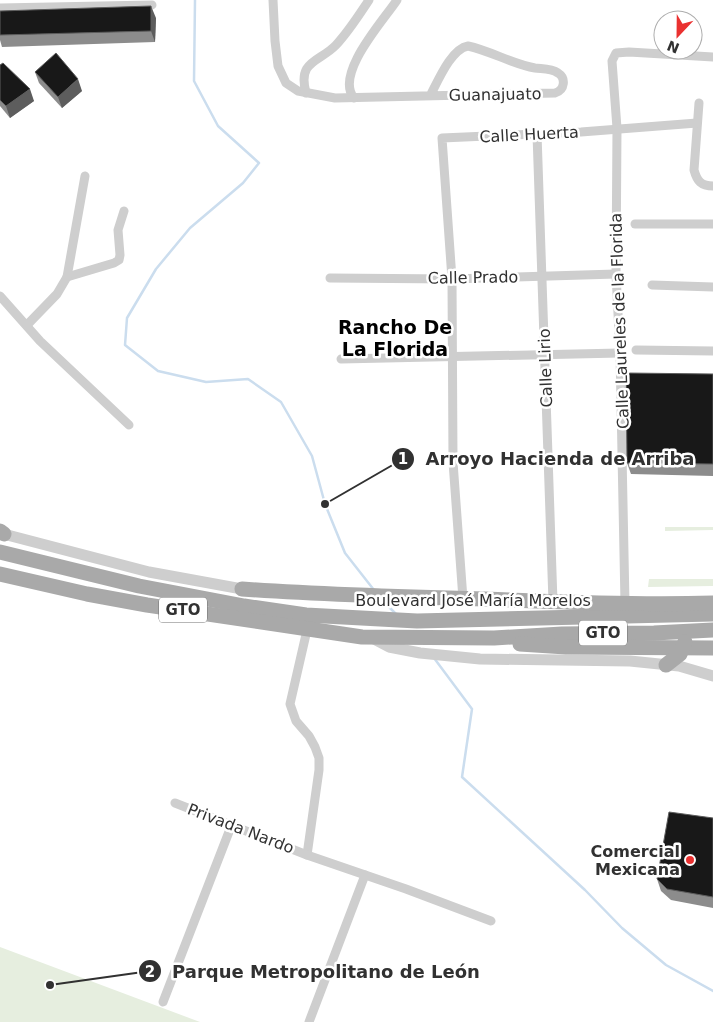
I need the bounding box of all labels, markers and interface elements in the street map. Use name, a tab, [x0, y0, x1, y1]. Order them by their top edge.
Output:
north arrow	[653, 10, 703, 60]
text: N	[665, 37, 682, 57]
street label: Guanajuato	[448, 84, 542, 105]
street label: Calle Huerta	[479, 122, 579, 147]
street label: Calle Laureles de la Florida	[606, 213, 633, 429]
street label: Calle Prado	[428, 267, 518, 288]
district label: Rancho De La Florida	[338, 316, 452, 360]
street label: Calle Lirio	[535, 328, 556, 408]
callout: Arroyo Hacienda de Arriba	[391, 442, 705, 475]
text: Arroyo Hacienda de Arriba	[425, 448, 695, 469]
text: 1	[398, 450, 408, 468]
street label: Boulevard José María Morelos	[355, 591, 591, 610]
road number: GTO	[159, 598, 207, 622]
road number: GTO	[579, 620, 627, 646]
street label: Privada Nardo	[185, 799, 297, 858]
place label: Comercial Mexicana	[591, 842, 680, 879]
marker: Comercial Mexicana	[684, 854, 696, 866]
callout: Parque Metropolitano de León	[137, 955, 490, 988]
text: Parque Metropolitano de León	[172, 961, 480, 982]
text: 2	[145, 963, 155, 981]

